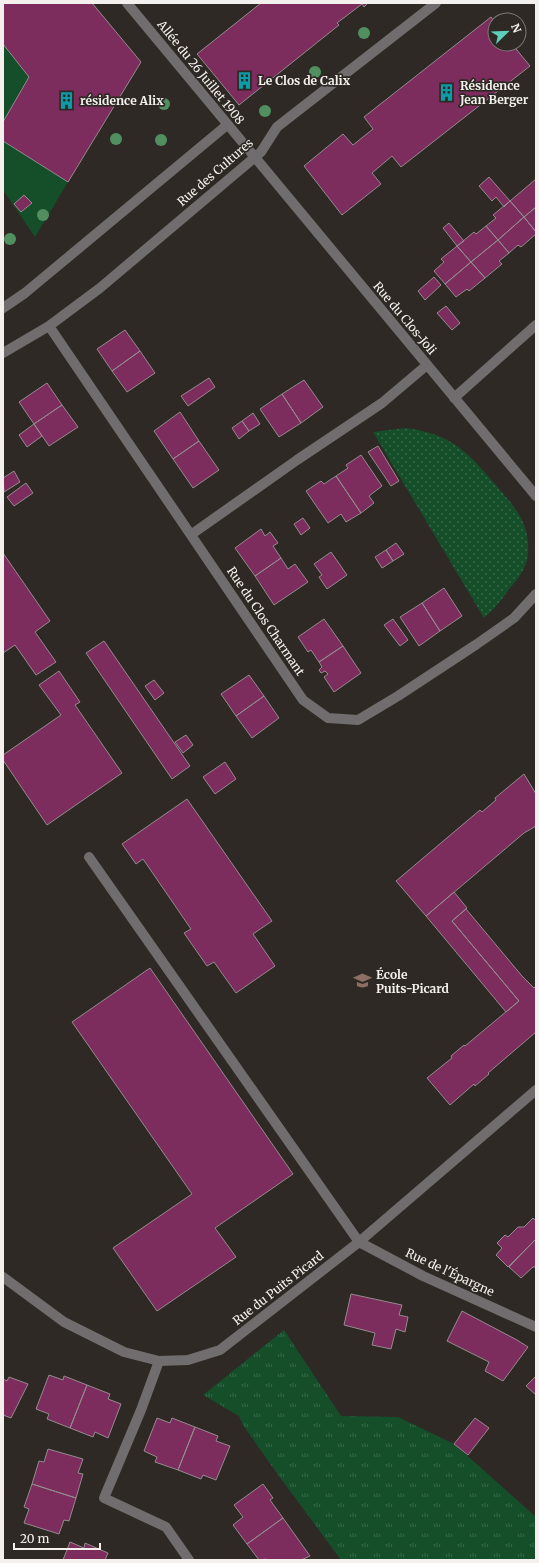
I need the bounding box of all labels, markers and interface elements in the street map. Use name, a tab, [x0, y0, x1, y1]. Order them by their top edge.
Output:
north arrow	[487, 12, 527, 52]
street label: Allée du 26 Juillet 1908	[154, 16, 248, 127]
text: N	[508, 21, 524, 35]
building icon: Le Clos de Calix	[235, 70, 255, 90]
place label: Le Clos de Calix	[258, 73, 351, 88]
place label: Résidence Jean Berger	[459, 78, 529, 107]
building icon: Résidence Jean Berger	[437, 82, 457, 102]
building icon: résidence Alix	[57, 90, 77, 110]
place label: résidence Alix	[80, 93, 164, 108]
street label: Rue des Cultures	[174, 135, 256, 209]
street label: Rue du Clos-Joli	[370, 279, 440, 357]
street label: Rue du Clos Charmant	[224, 564, 308, 679]
place label: École Puits-Picard	[376, 966, 450, 996]
school or university icon: École Puits-Picard	[353, 971, 373, 991]
street label: Rue de l'Épargne	[403, 1245, 497, 1299]
street label: Rue du Puits Picard	[230, 1248, 326, 1328]
scale bar	[14, 1525, 100, 1551]
text: 20 m	[20, 1531, 49, 1546]

